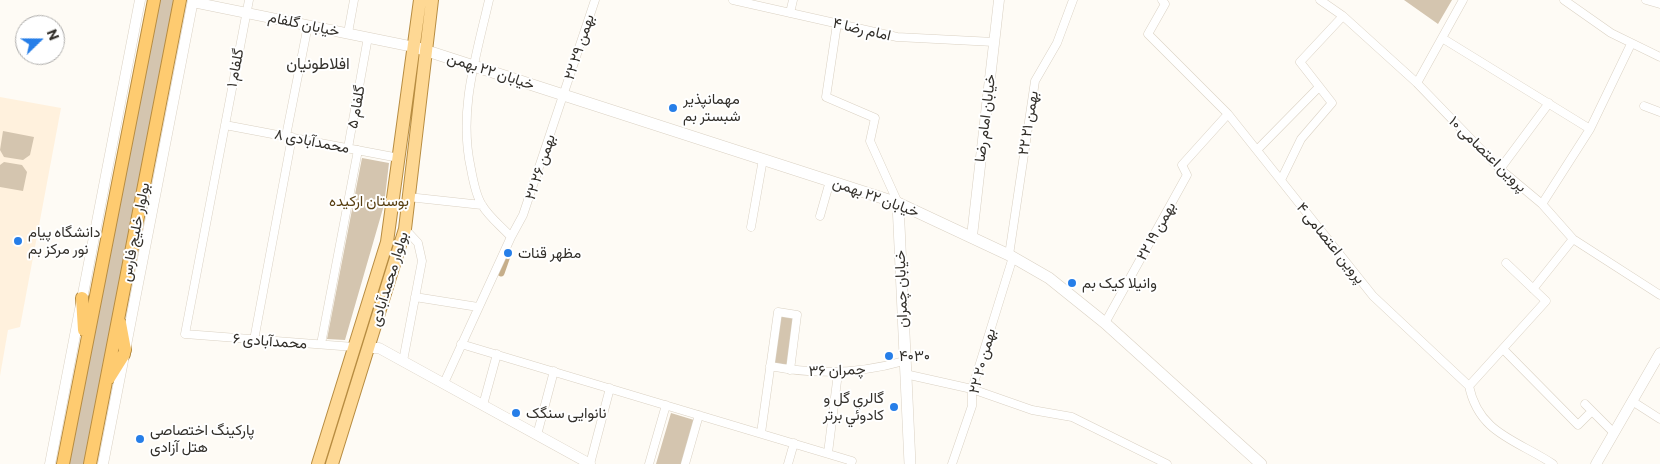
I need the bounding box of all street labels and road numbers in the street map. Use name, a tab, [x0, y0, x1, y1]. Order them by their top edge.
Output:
street label: خیابان گلفام	[267, 8, 341, 40]
street label: ۲۲ بهمن ۲۹	[560, 12, 598, 82]
street label: امام رضا ۴	[831, 14, 893, 44]
street label: گلفام ۱	[222, 47, 248, 89]
street label: خیابان ۲۲ بهمن	[445, 48, 537, 94]
street label: خیابان امام رضا	[971, 73, 999, 163]
street label: گلفام ۵	[343, 84, 369, 130]
street label: ۲۲ بهمن ۲۱	[1014, 90, 1042, 156]
street label: پروین اعتصامی ۱۰	[1445, 112, 1531, 196]
street label: محمدآبادی ۸	[273, 125, 351, 157]
street label: ۲۲ بهمن ۲۶	[521, 132, 559, 202]
street label: خیابان ۲۲ بهمن	[830, 173, 922, 221]
street label: بولوار خلیج فارس	[117, 181, 153, 283]
street label: ۲۲ بهمن ۱۹	[1133, 199, 1179, 263]
street label: پروین اعتصامی ۴	[1293, 199, 1369, 287]
street label: بولوار محمدآبادی	[366, 230, 412, 328]
street label: خیابان چمران	[891, 250, 911, 328]
street label: ۲۲ بهمن ۲۰	[965, 326, 999, 396]
street label: محمدآبادی ۶	[232, 329, 308, 353]
street label: چمران ۳۶	[808, 360, 866, 380]

